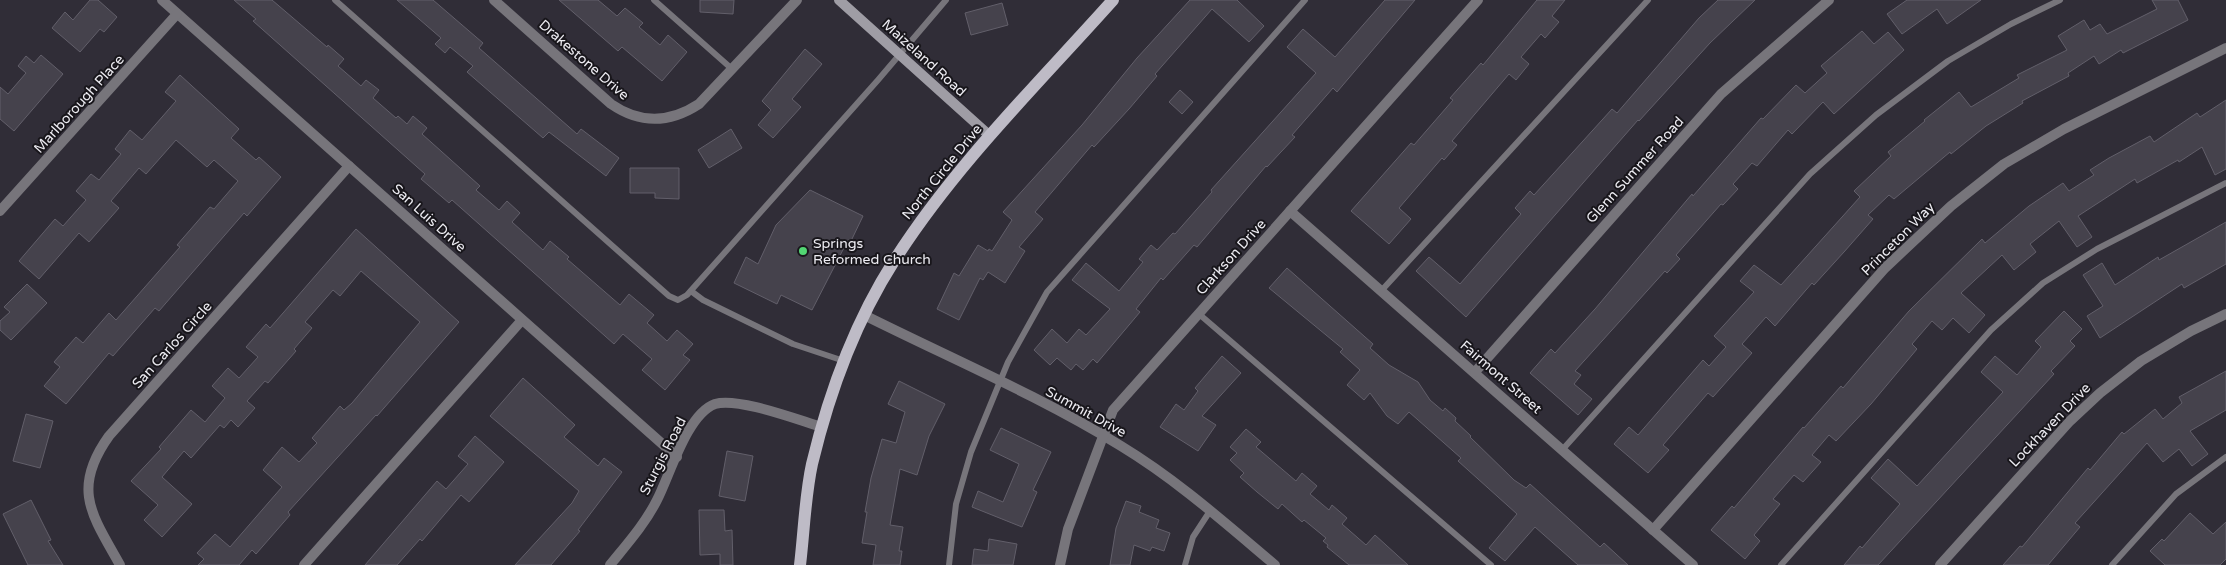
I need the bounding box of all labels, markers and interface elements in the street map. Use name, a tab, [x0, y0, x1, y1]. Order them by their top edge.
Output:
street label: Drakestone Drive	[535, 16, 633, 104]
street label: Maizeland Road	[878, 16, 970, 100]
street label: Marlborough Place	[30, 51, 128, 157]
street label: Glenn Summer Road	[1583, 113, 1687, 227]
street label: North Circle Drive	[898, 121, 986, 223]
street label: San Luis Drive	[389, 180, 470, 256]
street label: Princeton Way	[1858, 198, 1939, 279]
street label: Clarkson Drive	[1193, 216, 1269, 298]
place label: Springs Reformed Church	[813, 235, 931, 268]
marker: Springs Reformed Church	[797, 245, 809, 257]
street label: San Carlos Circle	[128, 298, 216, 392]
street label: Fairmont Street	[1457, 337, 1546, 418]
street label: Lockhaven Drive	[2006, 380, 2094, 470]
street label: Summit Drive	[1043, 383, 1129, 441]
street label: Sturgis Road	[636, 414, 690, 498]

